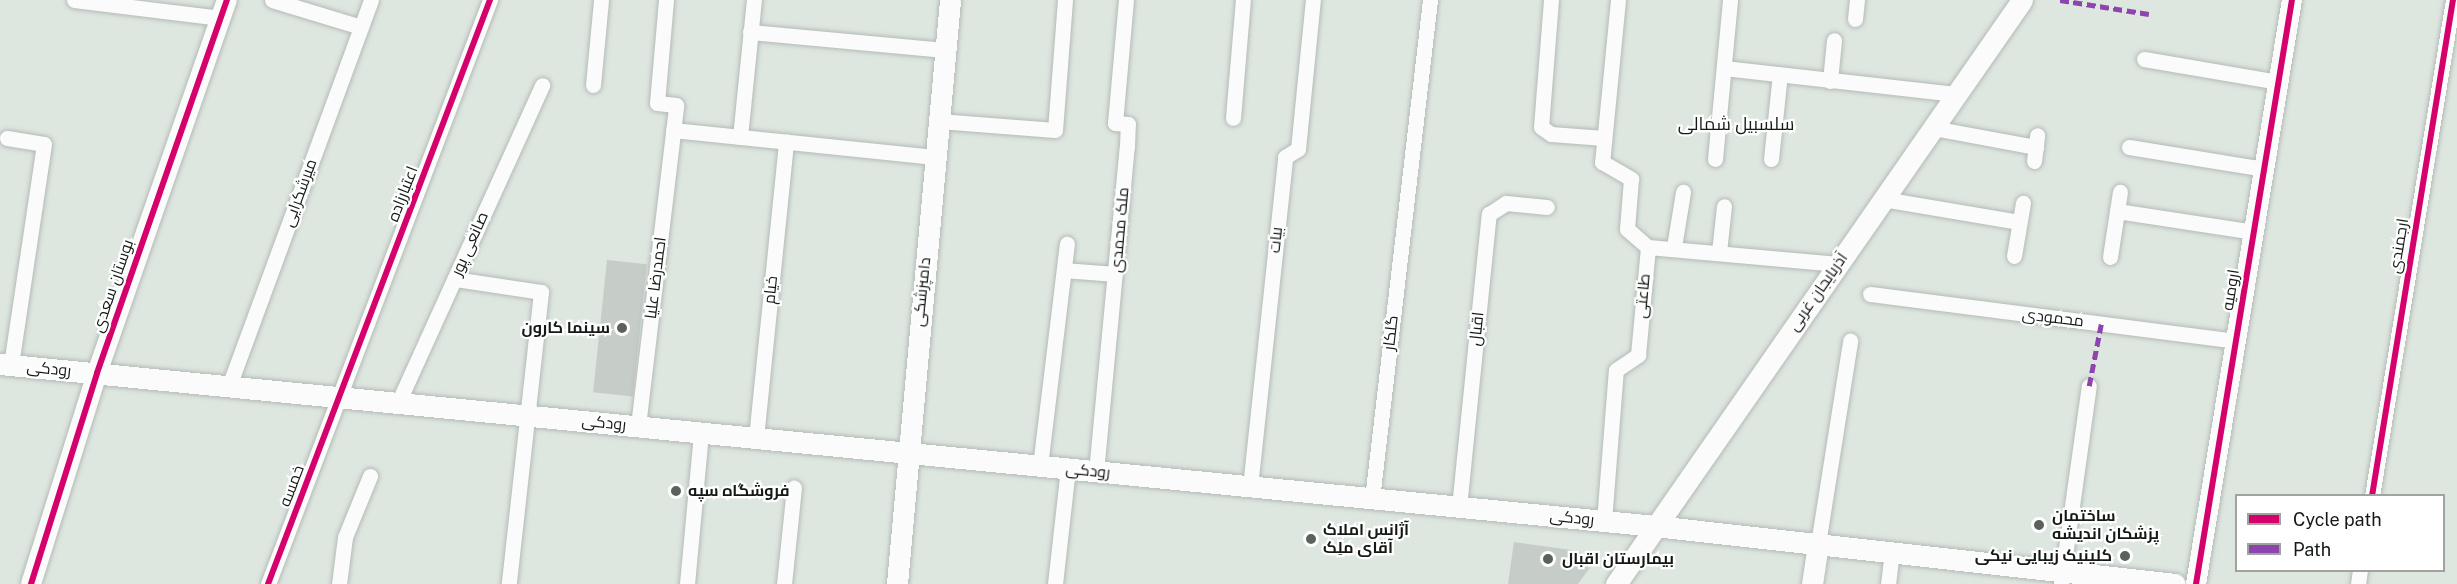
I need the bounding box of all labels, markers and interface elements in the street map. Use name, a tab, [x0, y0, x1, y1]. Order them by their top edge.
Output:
district label: سلسبیل شمالی	[1678, 113, 1794, 135]
street label: میرشکرایی	[279, 156, 321, 230]
street label: اعتبارزاده	[384, 164, 422, 224]
street label: ملک محمدی	[1107, 186, 1133, 274]
street label: صانعی پور	[447, 209, 493, 279]
street label: ارجمندی	[2385, 217, 2413, 275]
street label: بیات	[1265, 226, 1287, 254]
street label: احمدرضا علیا	[641, 236, 671, 320]
street label: بوستان سعدی	[88, 237, 138, 335]
street label: آذربایجان غربی	[1784, 249, 1852, 335]
street label: دامپزشکی	[909, 256, 935, 328]
street label: ارومیه	[2218, 268, 2244, 312]
street label: طاعتی	[1631, 273, 1655, 319]
street label: خیام	[760, 275, 782, 305]
street label: محمودی	[2021, 305, 2085, 331]
street label: اقبال	[1466, 311, 1488, 347]
street label: گلکار	[1379, 314, 1403, 352]
place label: سینما کارون	[521, 318, 610, 338]
marker: سینما کارون	[615, 321, 629, 335]
street label: رودکی	[26, 357, 72, 381]
street label: رودکی	[581, 411, 627, 435]
street label: رودکی	[1065, 459, 1111, 483]
street label: خمسه	[275, 463, 309, 509]
place label: فروشگاه سپه	[688, 481, 790, 501]
marker: فروشگاه سپه	[669, 484, 683, 498]
legend	[2235, 494, 2445, 572]
street label: رودکی	[1549, 506, 1595, 530]
place label: ساختمان پزشکان اندیشه	[2052, 506, 2159, 544]
text: Cycle path	[2293, 509, 2382, 530]
marker: ساختمان پزشکان اندیشه	[2030, 516, 2048, 534]
place label: آژانس املاک آقای ملِک	[1323, 520, 1409, 558]
marker: آژانس املاک آقای ملِک	[1304, 532, 1318, 546]
text: Path	[2293, 539, 2331, 560]
place label: کلینیک زیبایی نیکی	[1975, 546, 2112, 566]
marker: کلینیک زیبایی نیکی	[2116, 547, 2134, 565]
place label: بیمارستان اقبال	[1562, 549, 1674, 569]
marker: بیمارستان اقبال	[1539, 550, 1557, 568]

